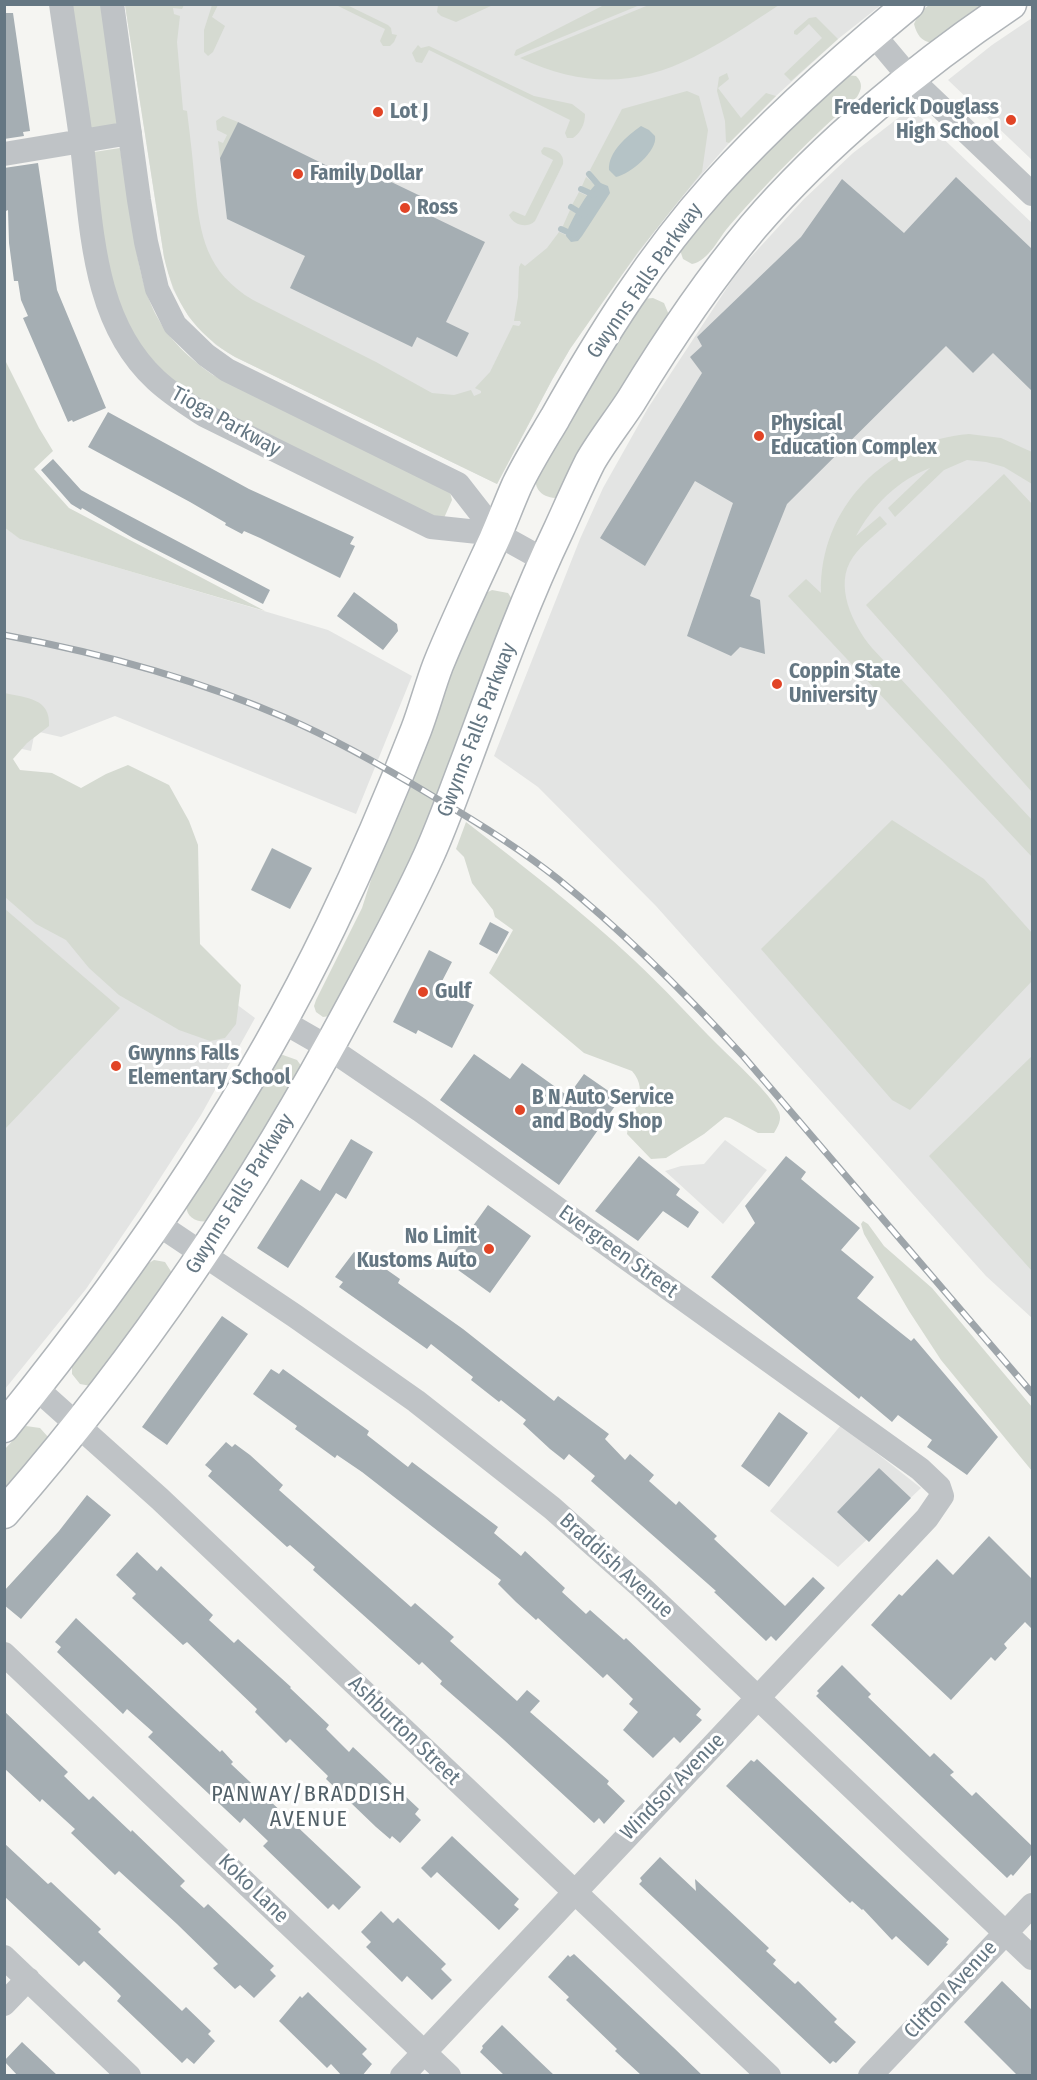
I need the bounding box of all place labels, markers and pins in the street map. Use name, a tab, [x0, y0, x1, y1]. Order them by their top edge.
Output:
place label: Frederick Douglass High School	[834, 95, 999, 145]
place label: Lot J	[390, 99, 428, 125]
marker: Lot J	[371, 105, 385, 119]
marker: Frederick Douglass High School	[1004, 113, 1018, 127]
place label: Family Dollar	[310, 161, 423, 187]
marker: Family Dollar	[291, 167, 305, 181]
place label: Ross	[417, 195, 458, 221]
marker: Ross	[398, 201, 412, 215]
place label: Physical Education Complex	[771, 411, 937, 461]
marker: Physical Education Complex	[752, 429, 766, 443]
place label: Coppin State University	[789, 659, 901, 709]
marker: Coppin State University	[770, 677, 784, 691]
place label: Gulf	[435, 979, 471, 1005]
marker: Gulf	[416, 985, 430, 999]
place label: Gwynns Falls Elementary School	[128, 1041, 291, 1091]
marker: Gwynns Falls Elementary School	[109, 1059, 123, 1073]
place label: B N Auto Service and Body Shop	[532, 1085, 674, 1135]
marker: B N Auto Service and Body Shop	[513, 1103, 527, 1117]
place label: No Limit Kustoms Auto	[357, 1224, 477, 1274]
marker: No Limit Kustoms Auto	[482, 1242, 496, 1256]

